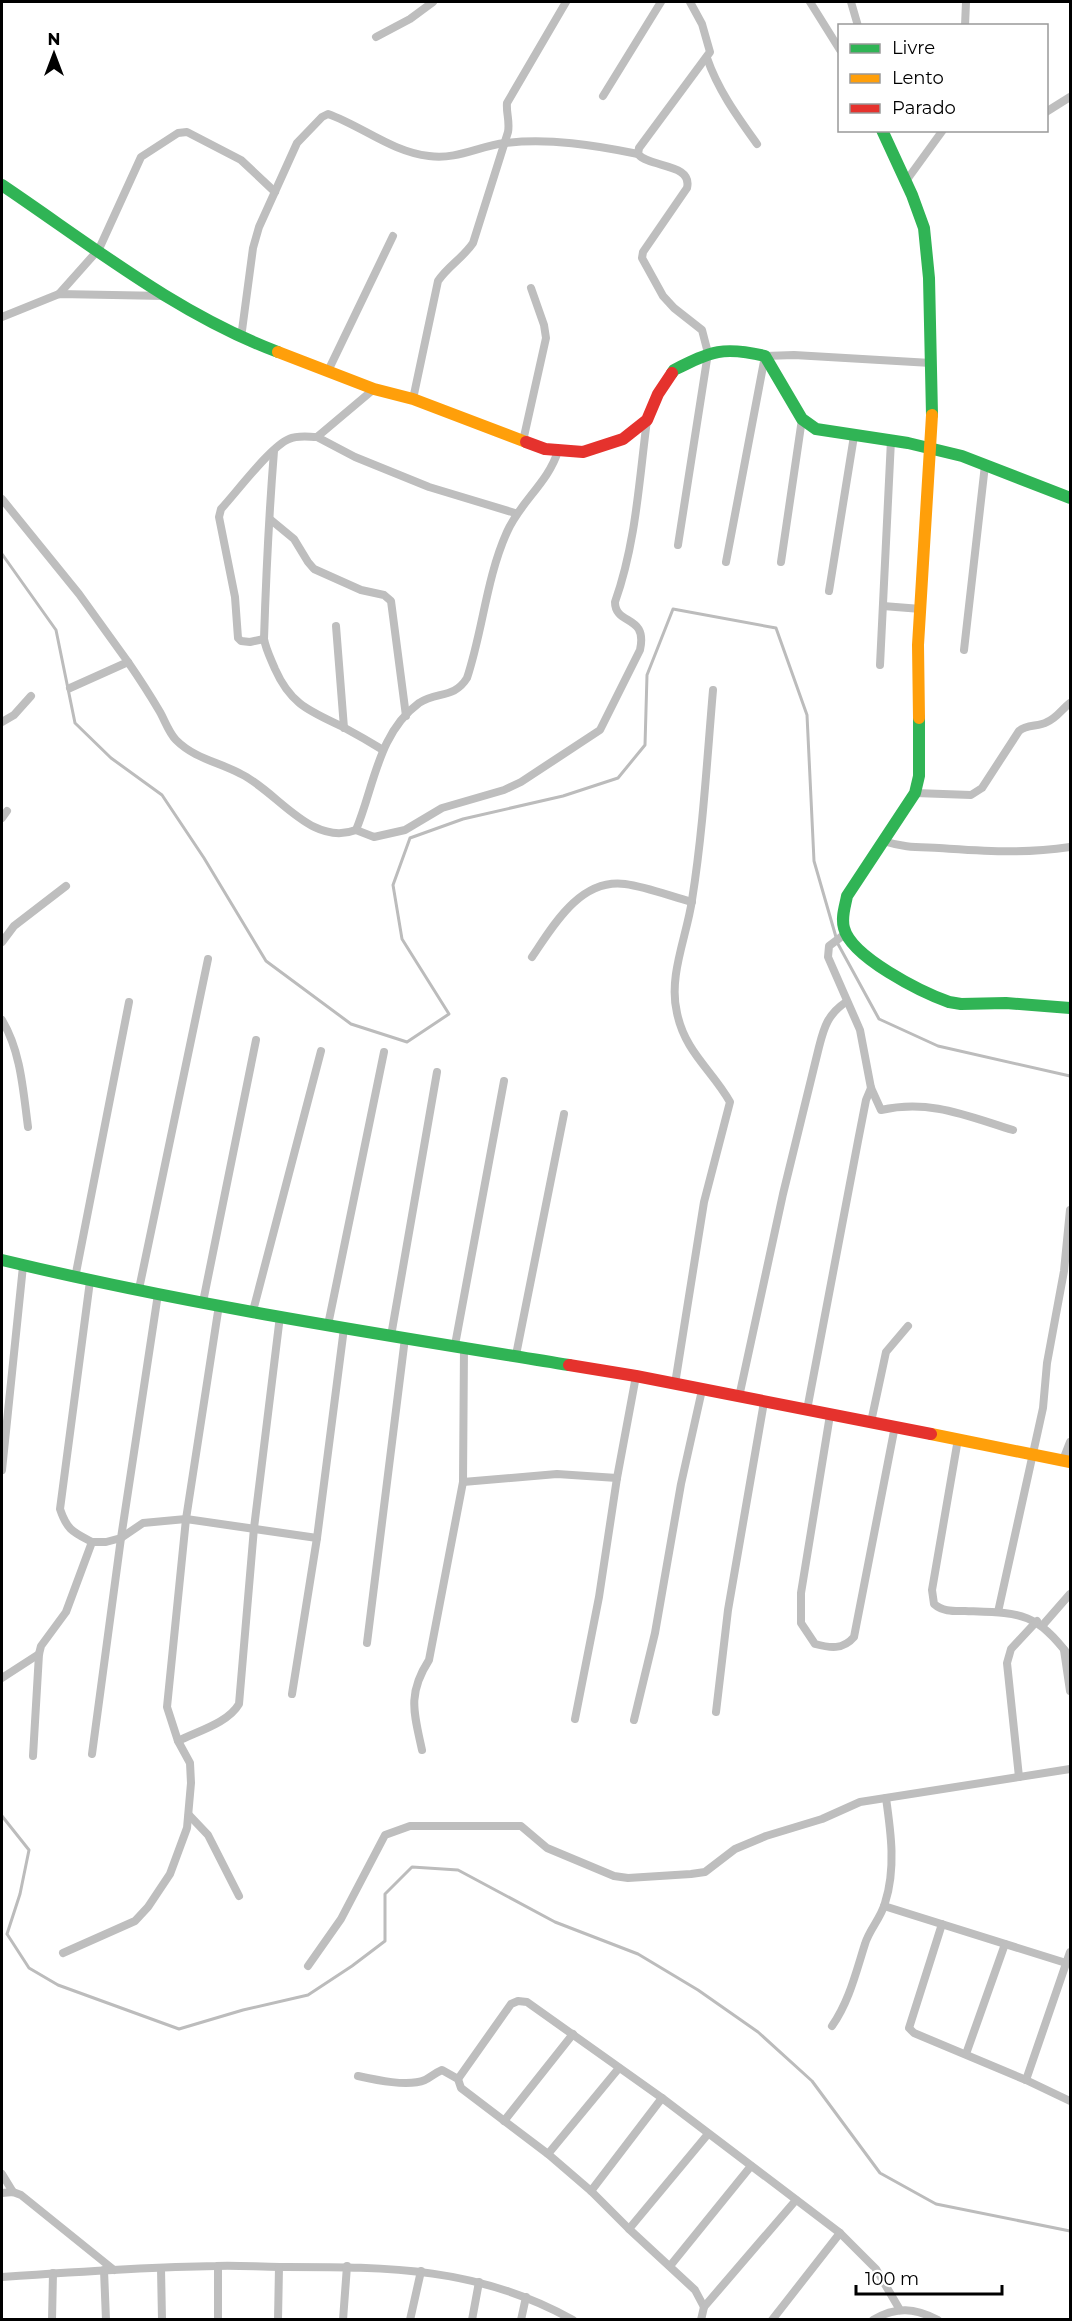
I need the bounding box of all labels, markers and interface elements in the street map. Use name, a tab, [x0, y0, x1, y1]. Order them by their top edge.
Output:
north arrow	[24, 24, 84, 84]
legend	[838, 24, 1048, 132]
text: N	[48, 30, 60, 49]
text: Livre	[892, 37, 935, 59]
text: Lento	[892, 67, 944, 89]
text: Parado	[892, 97, 956, 119]
scale bar	[856, 2258, 1002, 2296]
text: 100 m	[865, 2268, 919, 2290]

